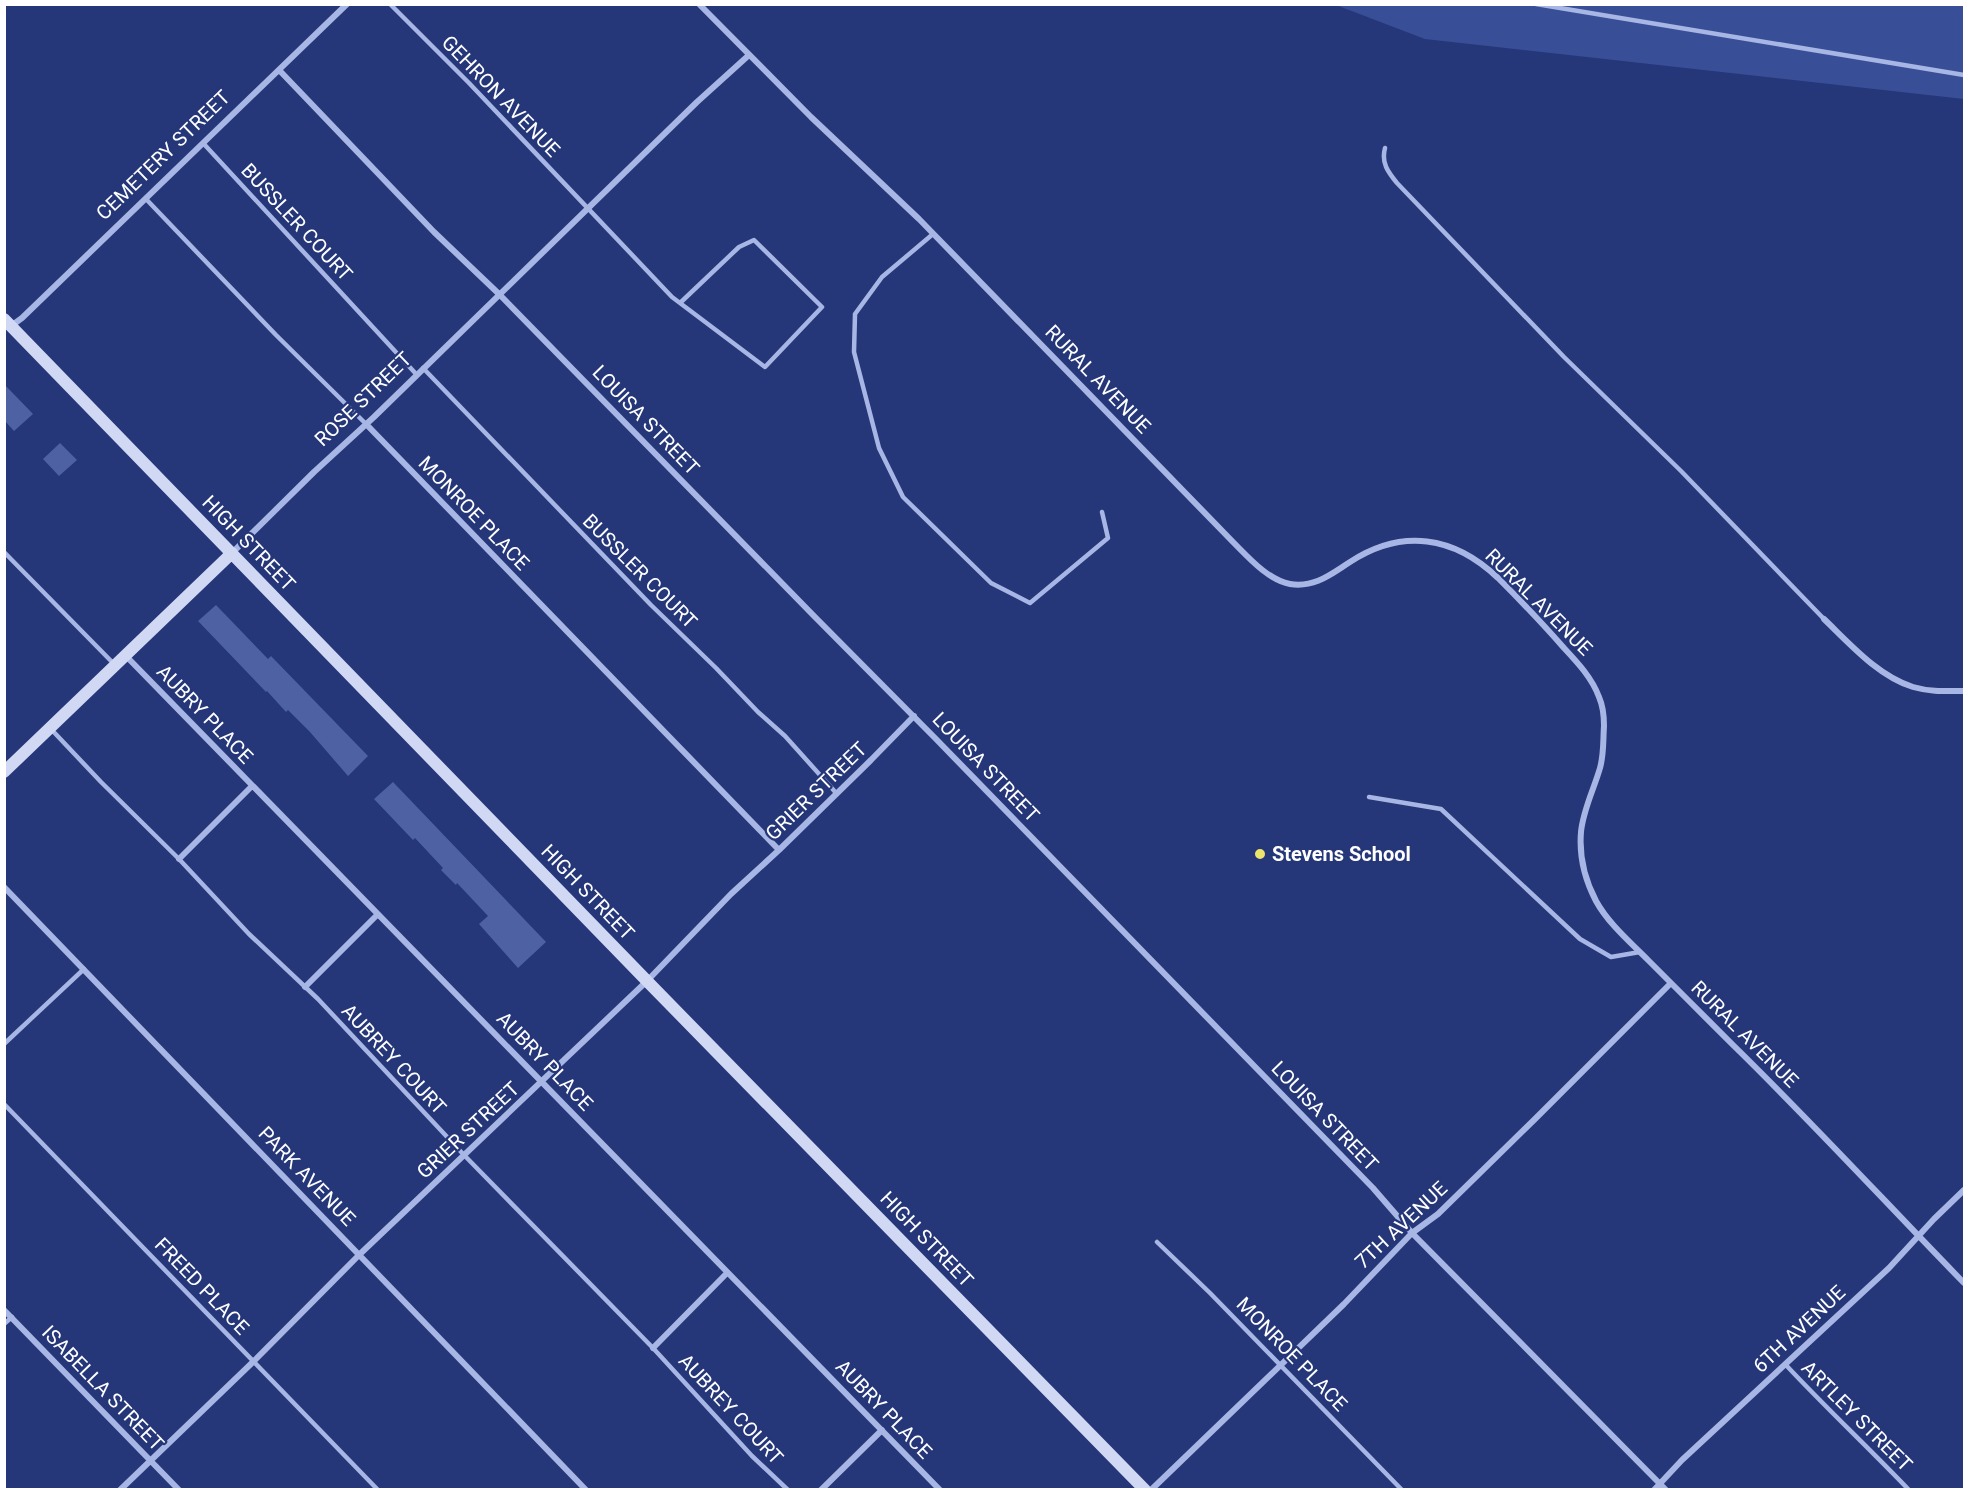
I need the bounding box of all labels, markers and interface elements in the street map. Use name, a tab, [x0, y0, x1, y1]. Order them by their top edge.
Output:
street label: GEHRON AVENUE	[437, 30, 565, 162]
street label: CEMETERY STREET	[91, 85, 235, 225]
street label: BUSSLER COURT	[236, 158, 358, 286]
street label: RURAL AVENUE	[1040, 320, 1156, 438]
street label: ROSE STREET	[310, 347, 416, 451]
street label: LOUISA STREET	[588, 360, 704, 480]
street label: MONROE PLACE	[414, 451, 534, 575]
street label: HIGH STREET	[197, 490, 301, 596]
street label: BUSSLER COURT	[578, 509, 702, 633]
street label: RURAL AVENUE	[1481, 544, 1597, 660]
street label: AUBRY PLACE	[152, 660, 258, 768]
street label: LOUISA STREET	[928, 707, 1044, 827]
street label: GRIER STREET	[761, 737, 872, 845]
street label: HIGH STREET	[536, 839, 640, 945]
place label: Stevens School	[1272, 842, 1411, 866]
marker: Stevens School	[1253, 847, 1267, 861]
street label: RURAL AVENUE	[1687, 976, 1803, 1092]
street label: AUBREY COURT	[337, 999, 451, 1119]
street label: AUBRY PLACE	[492, 1007, 598, 1115]
street label: LOUISA STREET	[1267, 1056, 1383, 1176]
street label: GRIER STREET	[412, 1076, 524, 1183]
street label: PARK AVENUE	[254, 1121, 360, 1231]
street label: 7TH AVENUE	[1350, 1176, 1452, 1274]
street label: HIGH STREET	[875, 1186, 979, 1292]
street label: FREED PLACE	[150, 1233, 254, 1339]
street label: 6TH AVENUE	[1748, 1280, 1850, 1378]
street label: MONROE PLACE	[1232, 1292, 1352, 1416]
street label: ISABELLA STREET	[37, 1320, 169, 1456]
street label: AUBREY COURT	[674, 1349, 788, 1469]
street label: AUBRY PLACE	[831, 1355, 937, 1463]
street label: ARTLEY STREET	[1797, 1356, 1917, 1476]

